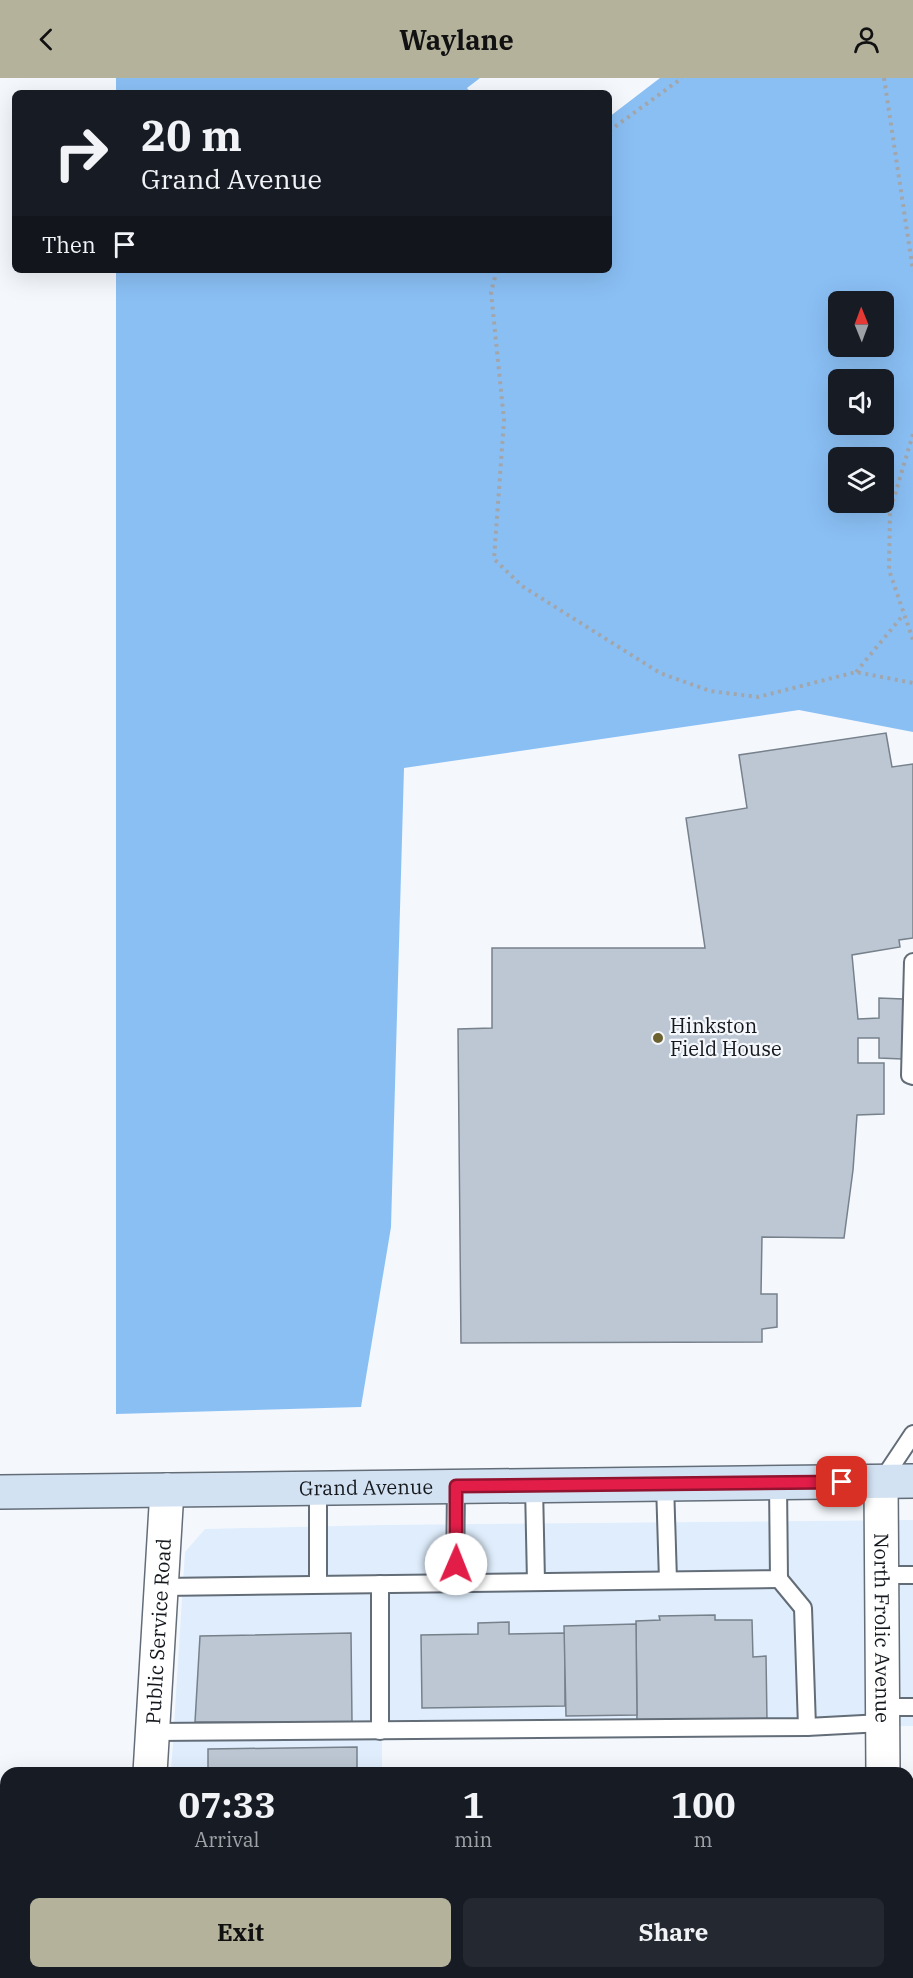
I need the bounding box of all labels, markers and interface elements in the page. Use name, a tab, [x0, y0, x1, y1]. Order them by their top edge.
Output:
text: Waylane	[399, 22, 514, 57]
icon: back	[30, 23, 63, 56]
icon: person	[850, 23, 883, 56]
text: 20 m	[141, 108, 242, 163]
icon: right	[42, 114, 120, 192]
text: Grand Avenue	[141, 161, 322, 196]
icon: arrive	[108, 228, 141, 261]
text: Then	[42, 230, 96, 259]
north arrow	[828, 291, 894, 357]
map controls	[828, 291, 894, 513]
button: sound	[828, 369, 894, 435]
button: layers	[828, 447, 894, 513]
place label: Hinkston Field House	[670, 1012, 782, 1062]
marker: Hinkston Field House	[651, 1031, 665, 1045]
pin	[816, 1456, 867, 1507]
icon: arrive	[825, 1465, 858, 1498]
street label: Grand Avenue	[299, 1473, 433, 1501]
position arrow	[424, 1532, 488, 1596]
street label: North Frolic Avenue	[868, 1533, 897, 1723]
street label: Public Service Road	[139, 1537, 177, 1725]
text: 07:33	[178, 1781, 276, 1828]
text: 1	[462, 1781, 484, 1828]
text: 100	[671, 1781, 736, 1828]
text: Arrival	[195, 1826, 260, 1853]
text: min	[454, 1826, 492, 1853]
text: m	[694, 1826, 713, 1853]
button: Exit	[30, 1898, 451, 1967]
button: Share	[463, 1898, 884, 1967]

